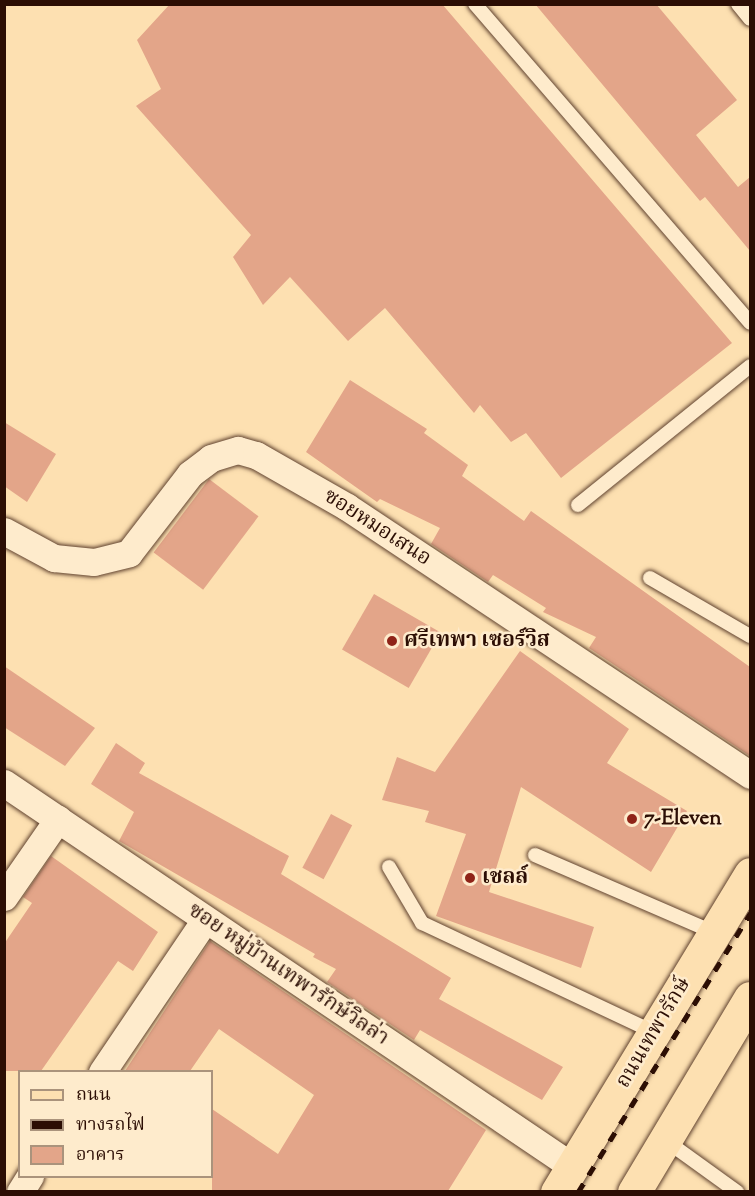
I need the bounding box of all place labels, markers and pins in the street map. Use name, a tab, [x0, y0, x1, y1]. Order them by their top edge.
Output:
place label: ศรีเทพา เซอร์วิส	[404, 628, 550, 654]
marker: ศรีเทพา เซอร์วิส	[385, 634, 399, 648]
place label: 7-Eleven	[644, 806, 722, 832]
marker: 7-Eleven	[625, 812, 639, 826]
place label: เชลล์	[482, 865, 528, 891]
marker: เชลล์	[463, 871, 477, 885]

